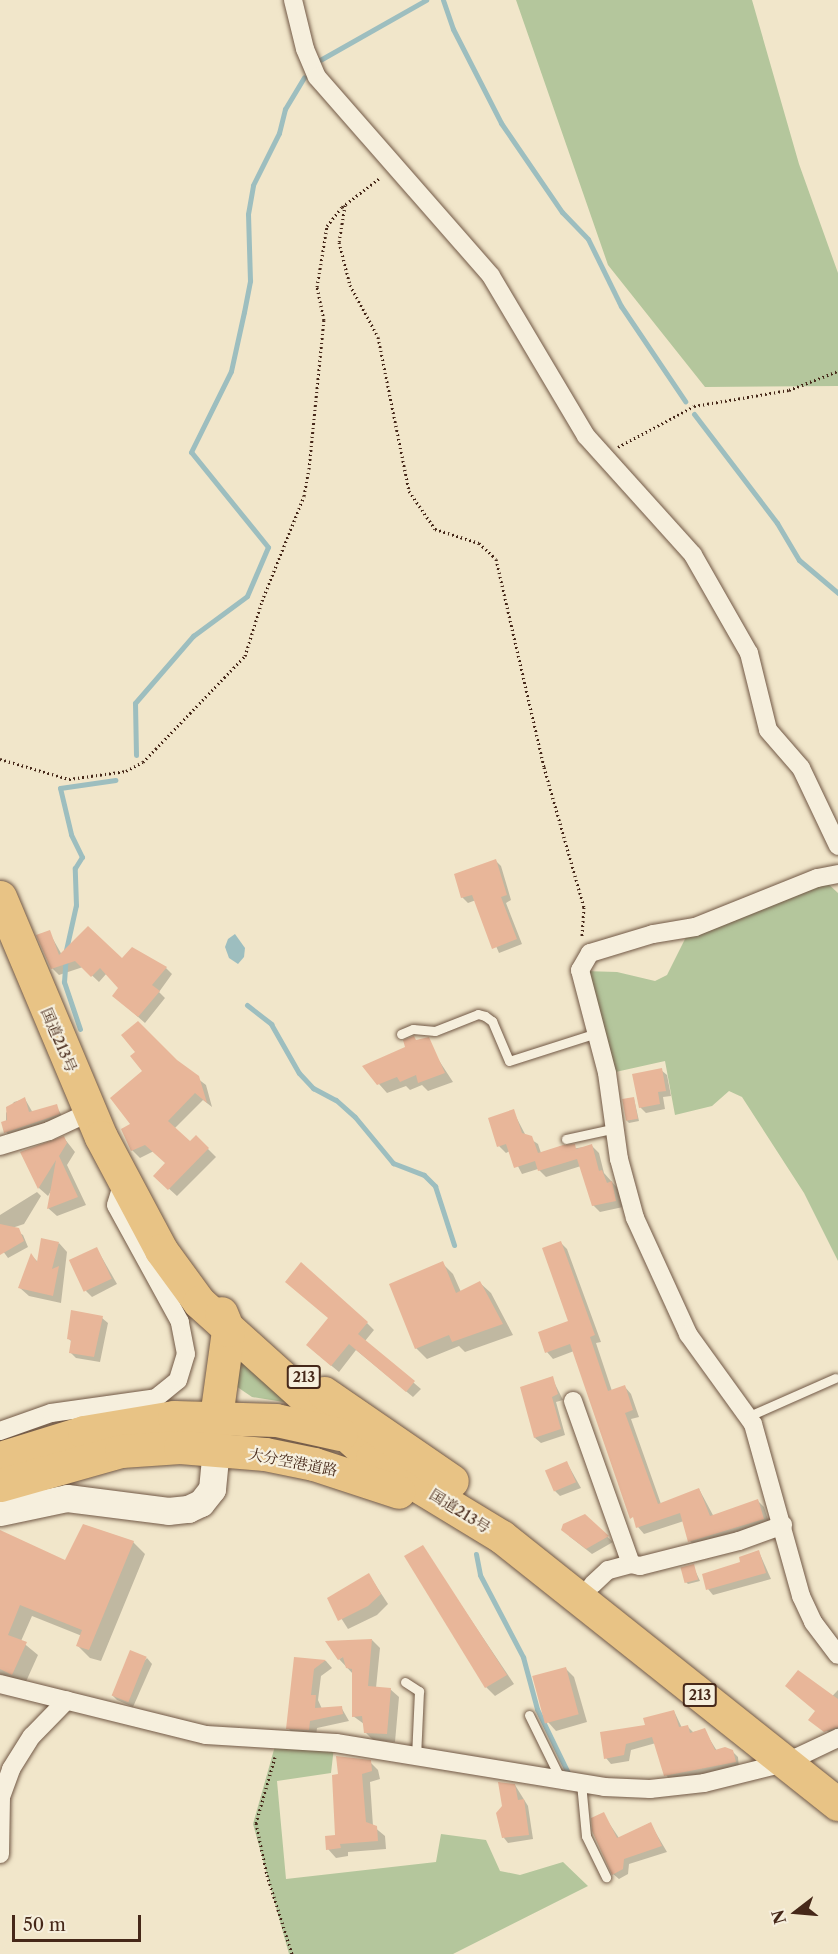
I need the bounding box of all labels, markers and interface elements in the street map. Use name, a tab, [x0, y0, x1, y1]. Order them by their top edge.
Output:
street label: 国道213号	[37, 1005, 81, 1075]
road number: 213	[286, 1366, 322, 1388]
street label: 大分空港道路	[247, 1445, 339, 1479]
street label: 国道213号	[426, 1485, 494, 1537]
road number: 213	[682, 1684, 718, 1706]
north arrow	[766, 1882, 826, 1942]
scale bar	[15, 1903, 144, 1941]
text: N	[767, 1908, 790, 1926]
text: 50 m	[23, 1914, 66, 1936]

